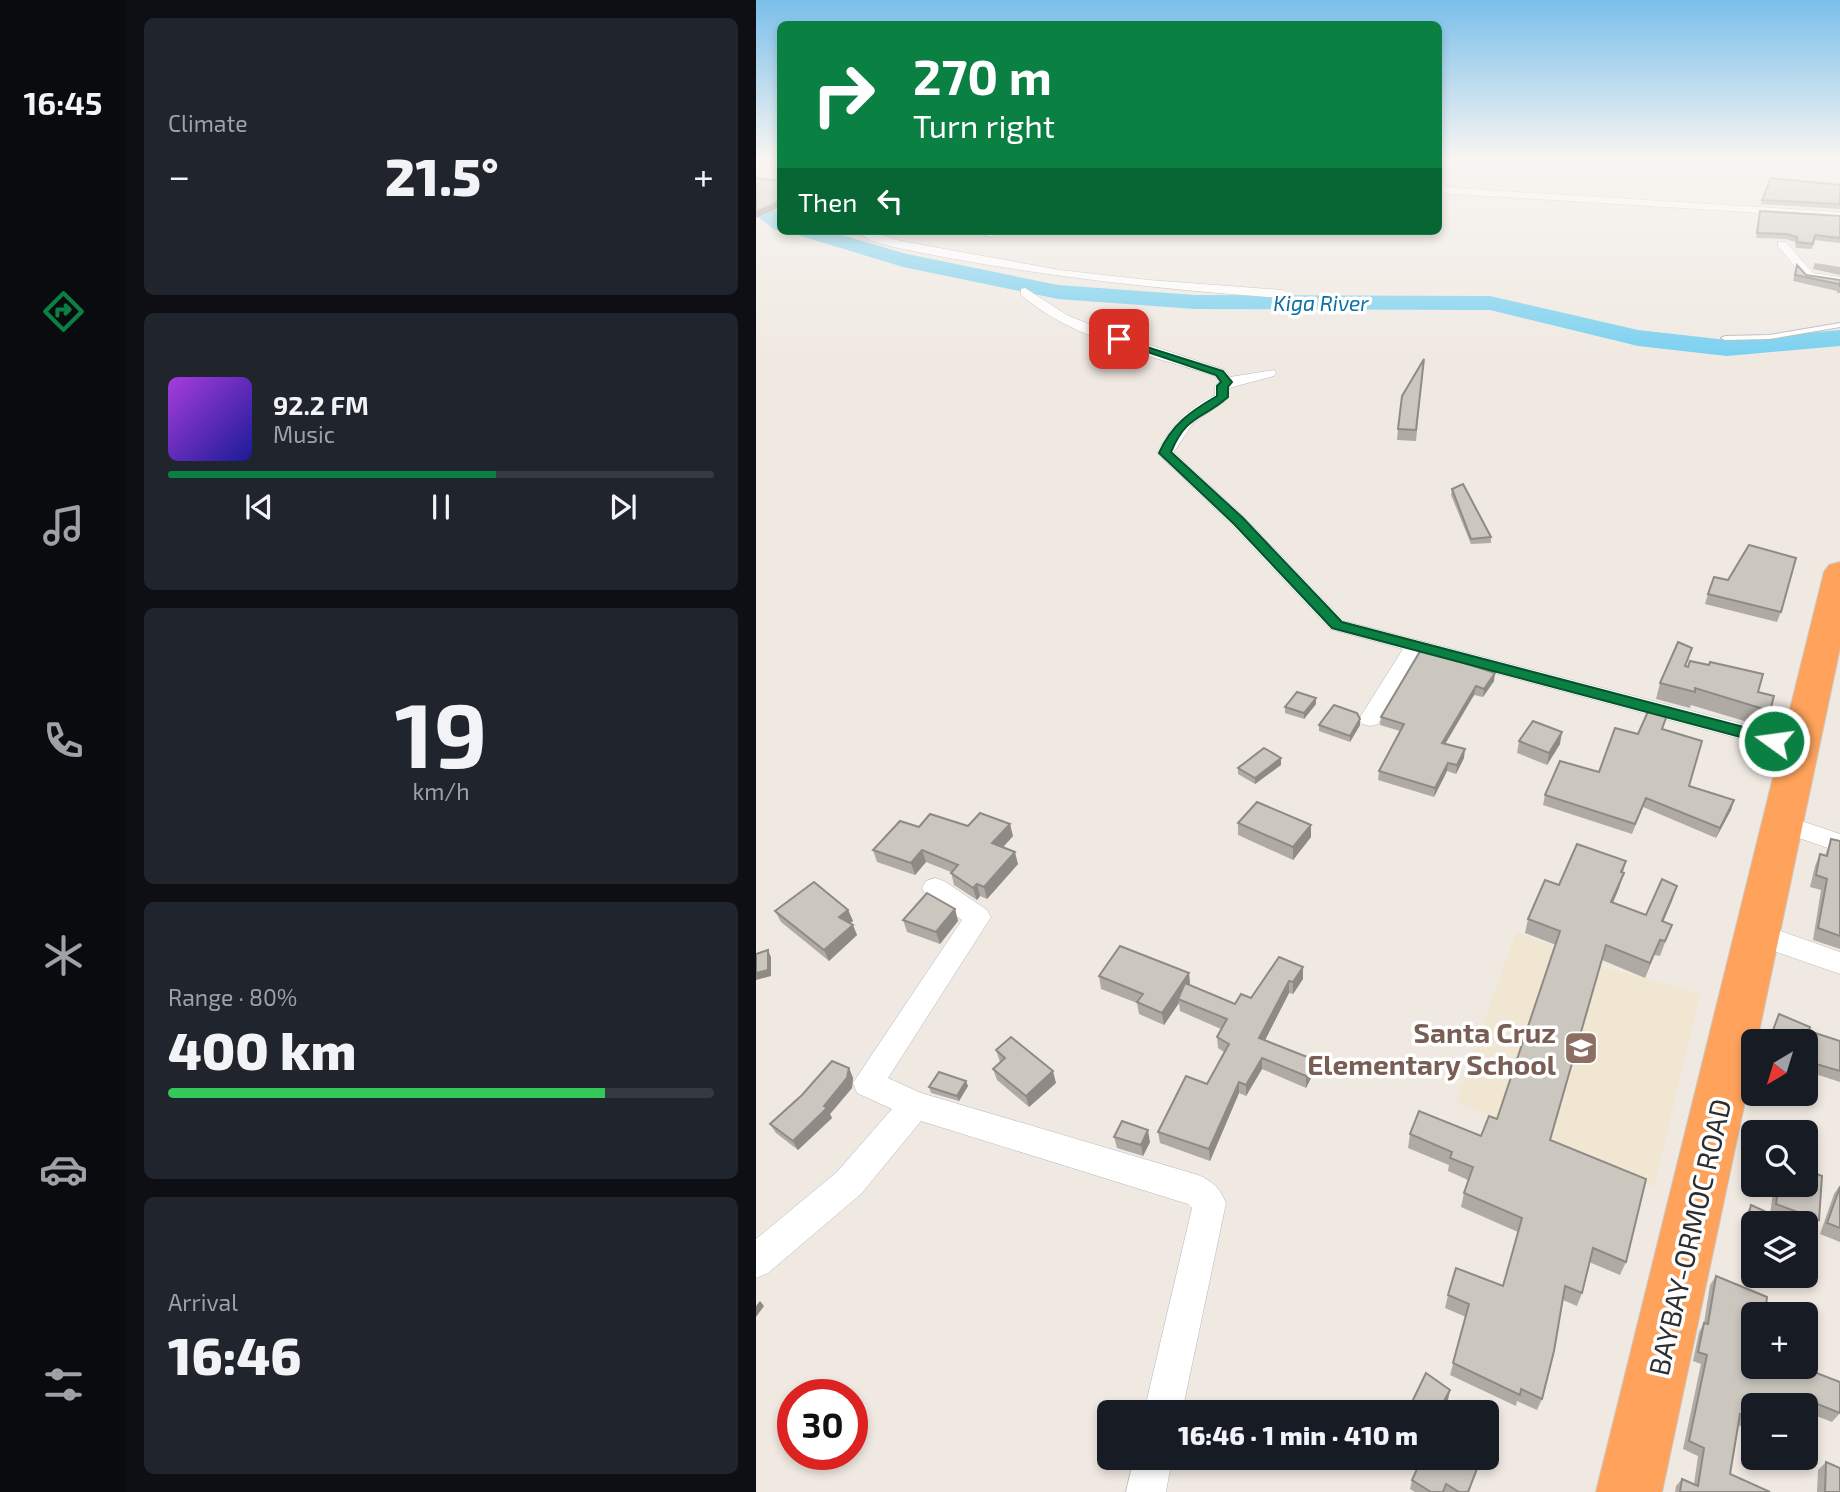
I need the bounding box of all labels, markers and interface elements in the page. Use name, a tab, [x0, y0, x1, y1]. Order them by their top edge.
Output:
text: 270 m	[913, 46, 1052, 105]
icon: right	[798, 49, 889, 140]
text: 16:45	[24, 83, 102, 121]
text: Turn right	[913, 106, 1055, 144]
text: Climate	[168, 109, 248, 137]
text: 21.5°	[385, 144, 499, 206]
text: −	[168, 152, 190, 198]
text: +	[693, 152, 714, 198]
icon: left	[871, 182, 909, 220]
text: Then	[798, 186, 857, 217]
icon: directions	[39, 287, 88, 336]
water label: Kiga River	[1273, 290, 1369, 315]
pin	[1089, 309, 1149, 369]
icon: arrive	[1100, 320, 1138, 358]
text: 92.2 FM	[273, 389, 369, 420]
text: Music	[273, 420, 335, 448]
icon: previous	[240, 488, 278, 526]
icon: pause	[422, 488, 460, 526]
icon: next	[604, 488, 642, 526]
icon: music	[39, 501, 88, 550]
text: 19	[394, 677, 488, 786]
position arrow	[1737, 704, 1811, 778]
icon: phone	[39, 716, 88, 765]
text: km/h	[412, 777, 470, 805]
icon: climate	[39, 931, 88, 980]
text: Range · 80%	[168, 983, 297, 1011]
place label: Santa Cruz Elementary School	[1307, 1015, 1557, 1081]
text: 400 km	[168, 1018, 356, 1080]
school or university icon: Santa Cruz Elementary School	[1562, 1029, 1600, 1067]
north arrow	[1741, 1029, 1818, 1106]
map controls	[1741, 1029, 1818, 1470]
street label: BAYBAY-ORMOC ROAD	[1641, 1095, 1737, 1379]
button: search	[1741, 1120, 1818, 1197]
icon: car	[39, 1145, 88, 1194]
button: layers	[1741, 1211, 1818, 1288]
text: Arrival	[168, 1288, 238, 1316]
button: +	[1741, 1302, 1818, 1379]
text: 16:46	[168, 1323, 302, 1385]
icon: filters	[39, 1360, 88, 1409]
speed limit sign: 30	[777, 1379, 868, 1470]
button: −	[1741, 1393, 1818, 1470]
text: 16:46 · 1 min · 410 m	[1178, 1419, 1418, 1450]

